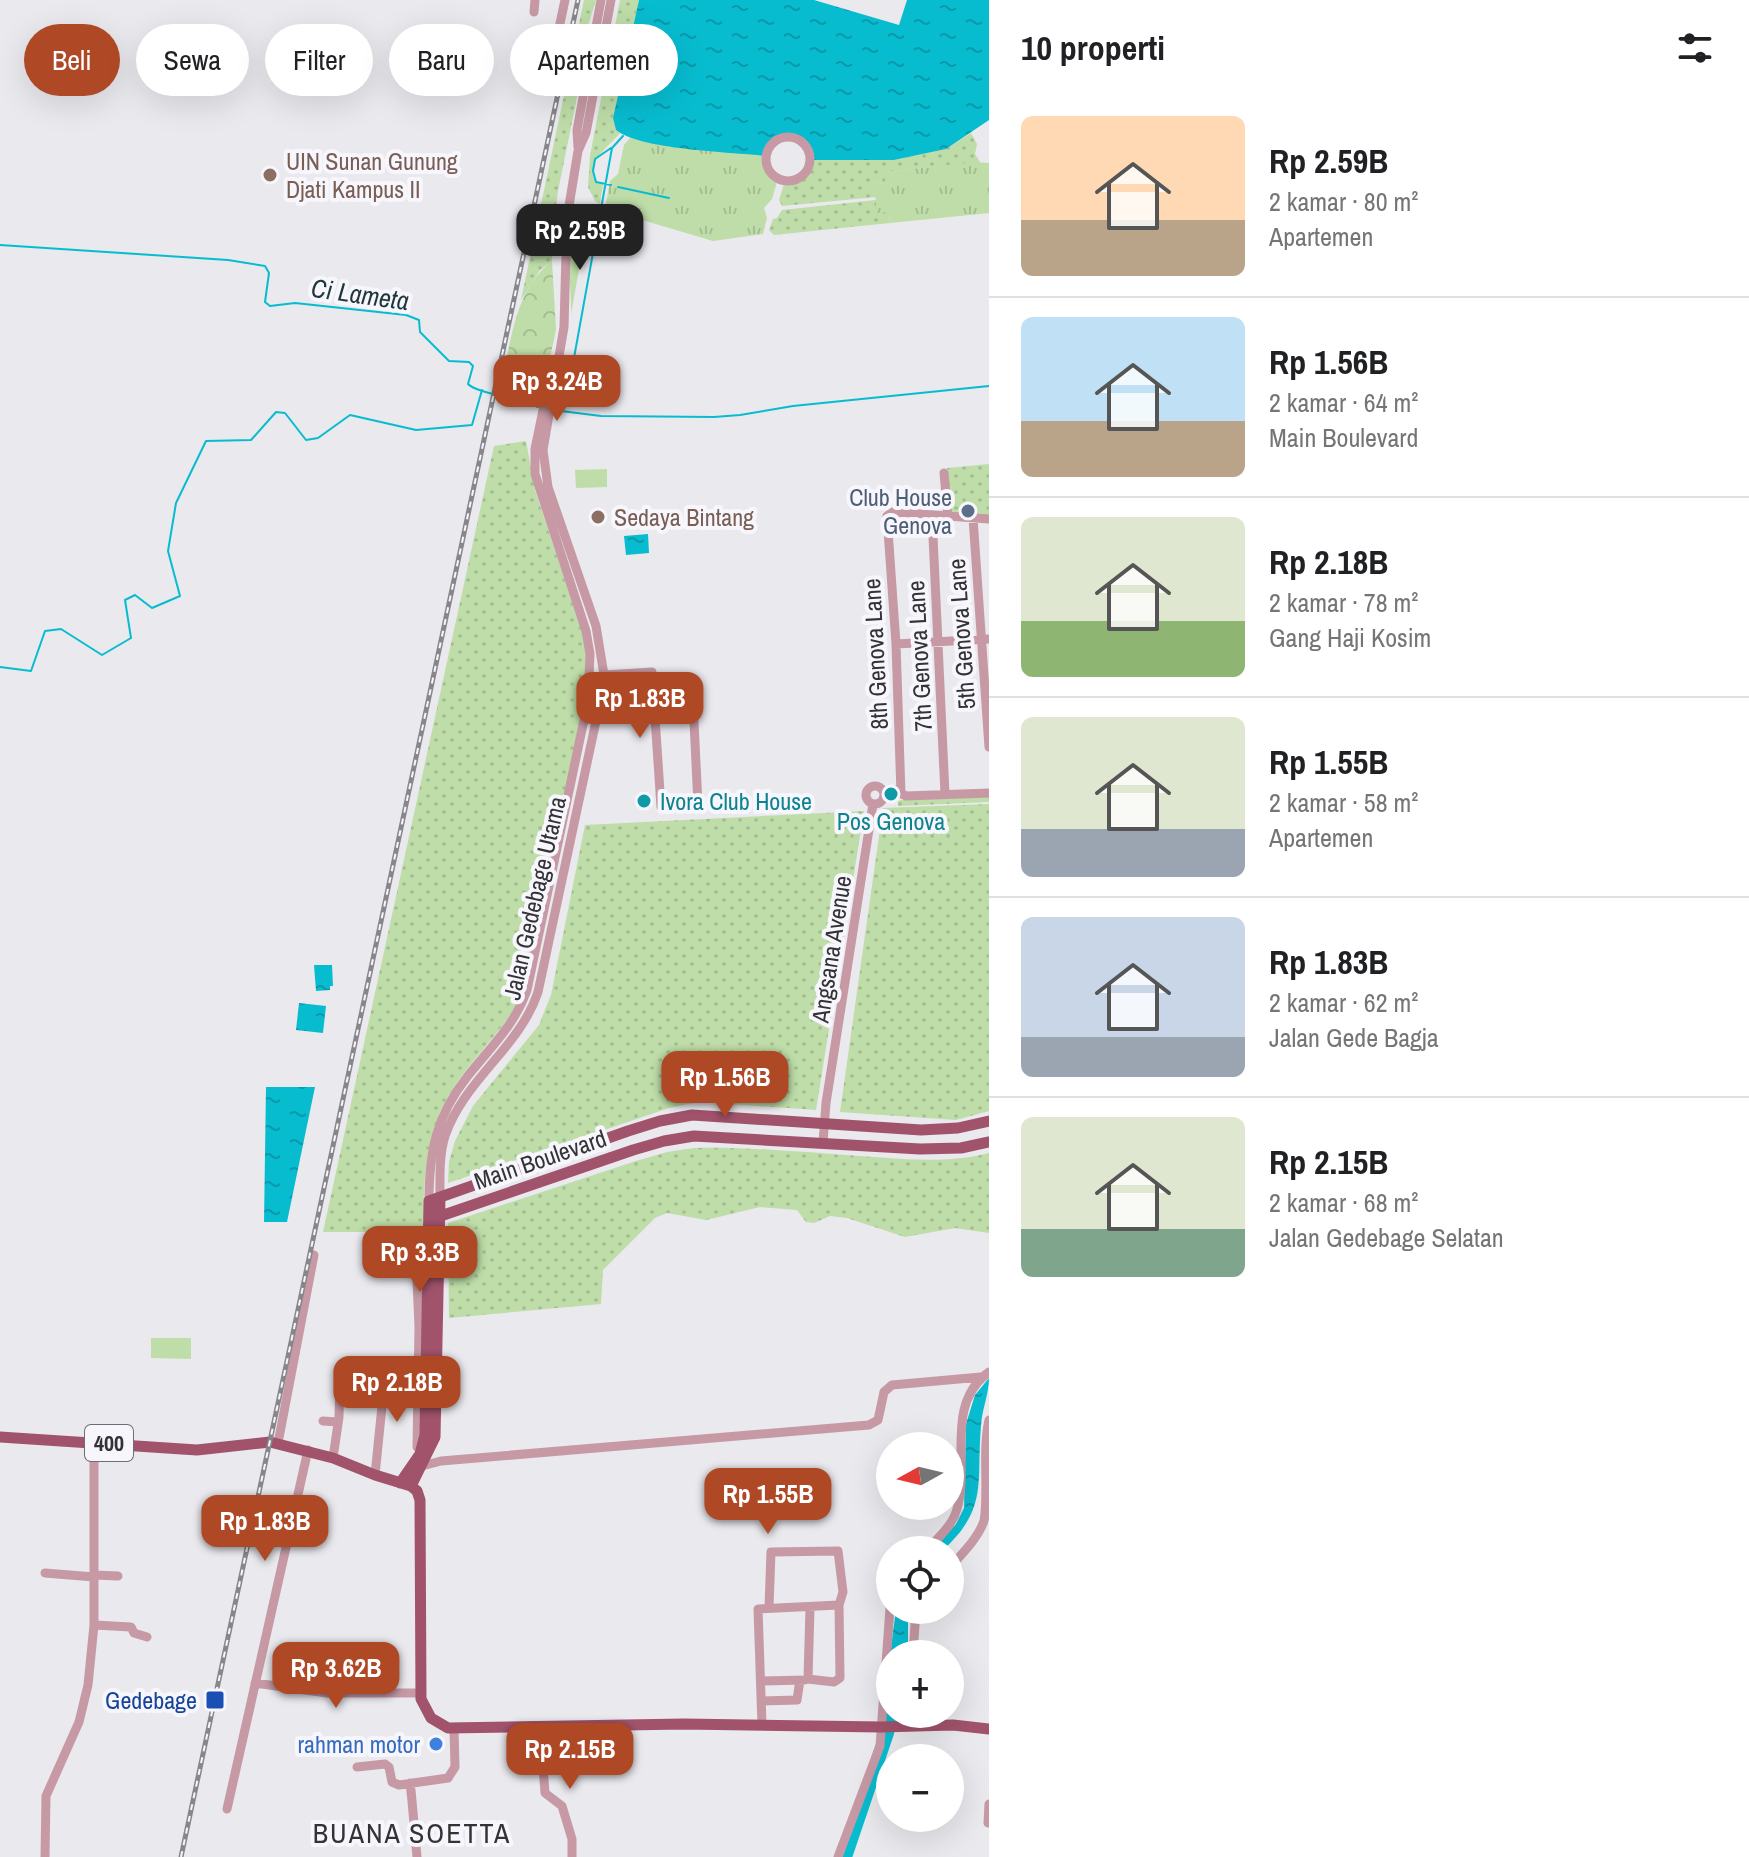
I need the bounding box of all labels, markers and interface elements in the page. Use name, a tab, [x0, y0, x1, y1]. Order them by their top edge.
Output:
chip: Beli	[24, 24, 120, 96]
chip: Sewa	[136, 24, 249, 96]
chip: Filter	[265, 24, 373, 96]
chip: Baru	[389, 24, 494, 96]
chip: Apartemen	[510, 24, 678, 96]
text: 10 properti	[1021, 25, 1165, 71]
icon: filters	[1673, 26, 1717, 70]
text: Rp 2.59B	[1269, 138, 1388, 184]
place label: UIN Sunan Gunung Djati Kampus II	[286, 145, 458, 205]
icon: home	[1085, 148, 1181, 244]
marker: UIN Sunan Gunung Djati Kampus II	[261, 166, 279, 184]
text: 2 kamar · 80 m²	[1269, 184, 1418, 219]
pin: Rp 2.59B	[497, 204, 663, 272]
text: Rp 2.59B	[534, 212, 626, 247]
text: Apartemen	[1269, 219, 1373, 254]
water label: Ci Lameta	[309, 270, 411, 318]
text: Rp 1.56B	[1269, 339, 1388, 385]
icon: home	[1085, 349, 1181, 445]
pin: Rp 3.24B	[474, 355, 640, 423]
text: Rp 3.24B	[511, 363, 603, 398]
text: 2 kamar · 64 m²	[1269, 385, 1418, 420]
text: Main Boulevard	[1269, 420, 1418, 455]
place label: Club House Genova	[849, 481, 952, 541]
place label: Sedaya Bintang	[614, 501, 754, 533]
marker: Club House Genova	[959, 502, 977, 520]
marker: Sedaya Bintang	[589, 508, 607, 526]
text: Rp 2.18B	[1269, 539, 1388, 585]
icon: home	[1085, 549, 1181, 645]
street label: 5th Genova Lane	[940, 558, 982, 710]
street label: 8th Genova Lane	[855, 578, 895, 730]
street label: 7th Genova Lane	[899, 580, 939, 732]
text: 2 kamar · 78 m²	[1269, 585, 1418, 620]
text: Gang Haji Kosim	[1269, 620, 1431, 655]
pin: Rp 1.83B	[557, 672, 723, 740]
text: Rp 1.83B	[594, 680, 686, 715]
text: Rp 1.55B	[1269, 739, 1388, 785]
icon: home	[1085, 749, 1181, 845]
place label: Ivora Club House	[660, 785, 812, 817]
marker: Pos Genova	[882, 785, 900, 803]
text: 2 kamar · 58 m²	[1269, 785, 1418, 820]
marker: Ivora Club House	[635, 792, 653, 810]
street label: Jalan Gedebage Utama	[495, 793, 573, 1003]
place label: Pos Genova	[837, 805, 945, 837]
text: Apartemen	[1269, 820, 1373, 855]
street label: Angsana Avenue	[803, 873, 858, 1026]
text: Rp 1.83B	[1269, 939, 1388, 985]
icon: home	[1085, 949, 1181, 1045]
text: 2 kamar · 62 m²	[1269, 985, 1418, 1020]
text: Jalan Gede Bagja	[1269, 1020, 1439, 1055]
pin: Rp 1.56B	[642, 1051, 808, 1119]
text: Rp 1.56B	[679, 1059, 771, 1094]
street label: Main Boulevard	[470, 1121, 610, 1197]
text: Rp 2.15B	[1269, 1139, 1388, 1185]
icon: home	[1085, 1149, 1181, 1245]
text: 2 kamar · 68 m²	[1269, 1185, 1418, 1220]
text: Jalan Gedebage Selatan	[1269, 1220, 1504, 1255]
pin: Rp 3.3B	[346, 1226, 494, 1294]
text: Rp 3.3B	[380, 1234, 460, 1269]
pin: Rp 2.18B	[314, 1356, 480, 1424]
text: Rp 2.18B	[351, 1364, 443, 1399]
road number: 400	[85, 1425, 133, 1461]
north arrow	[876, 1432, 964, 1520]
map controls	[876, 1432, 964, 1832]
pin: Rp 1.55B	[685, 1468, 851, 1536]
text: Rp 1.55B	[722, 1476, 814, 1511]
pin: Rp 1.83B	[182, 1495, 348, 1563]
text: Rp 1.83B	[219, 1503, 311, 1538]
button: locate	[876, 1536, 964, 1624]
button: +	[876, 1640, 964, 1728]
pin: Rp 3.62B	[253, 1642, 419, 1710]
text: Rp 3.62B	[290, 1650, 382, 1685]
place label: Gedebage	[105, 1684, 197, 1716]
marker: Gedebage	[204, 1689, 226, 1711]
pin: Rp 2.15B	[487, 1723, 653, 1791]
place label: rahman motor	[298, 1728, 420, 1760]
text: Rp 2.15B	[524, 1731, 616, 1766]
marker: rahman motor	[427, 1735, 445, 1753]
button: −	[876, 1744, 964, 1832]
district label: BUANA SOETTA	[313, 1814, 511, 1852]

